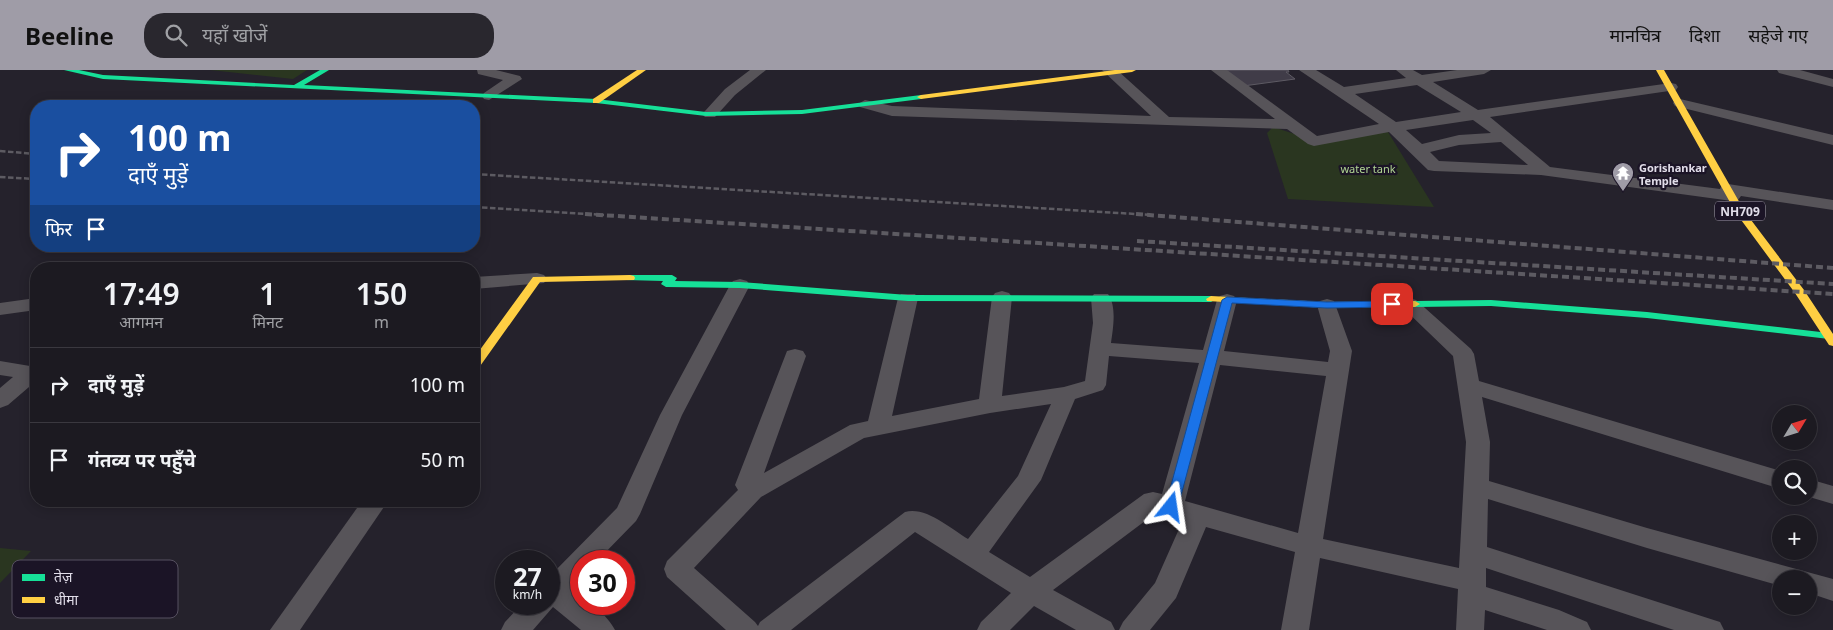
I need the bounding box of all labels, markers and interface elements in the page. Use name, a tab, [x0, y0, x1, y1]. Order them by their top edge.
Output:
search box	[144, 13, 494, 58]
text: Beeline	[25, 19, 114, 52]
icon: search	[162, 21, 190, 49]
text: यहाँ खोजें	[202, 22, 267, 48]
text: मानचित्र	[1610, 23, 1661, 47]
text: दिशा	[1689, 23, 1720, 47]
text: सहेजे गए	[1748, 23, 1808, 47]
text: 100 m	[128, 114, 231, 161]
icon: right	[45, 120, 110, 185]
text: दाएँ मुड़ें	[128, 159, 188, 189]
place label: Gorishankar Temple	[1639, 160, 1707, 188]
park label: water tank	[1340, 161, 1396, 176]
temple icon: Gorishankar Temple	[1611, 161, 1635, 192]
road number: NH709	[1715, 202, 1765, 220]
icon: arrive	[82, 215, 110, 243]
text: फिर	[45, 216, 72, 242]
text: 17:49	[103, 273, 180, 314]
text: 1	[259, 273, 276, 314]
text: 150	[356, 273, 407, 314]
pin	[1371, 283, 1413, 325]
icon: arrive	[1378, 290, 1406, 318]
text: आगमन	[119, 311, 163, 333]
text: मिनट	[252, 311, 283, 333]
text: m	[374, 311, 389, 333]
icon: right	[45, 371, 73, 399]
text: दाएँ मुड़ें	[88, 372, 144, 398]
text: 100 m	[410, 372, 465, 398]
north arrow	[1772, 405, 1818, 450]
map controls	[1772, 405, 1817, 615]
icon: arrive	[45, 446, 73, 474]
text: गंतव्य पर पहुँचे	[88, 447, 196, 473]
text: 50 m	[421, 447, 465, 473]
button: search	[1772, 460, 1817, 505]
position arrow	[1144, 480, 1196, 532]
button: +	[1772, 515, 1817, 560]
speed limit sign: 30	[570, 550, 635, 615]
text: 27	[513, 559, 542, 593]
legend	[12, 560, 178, 618]
text: तेज़	[54, 567, 73, 586]
button: −	[1772, 570, 1817, 615]
text: km/h	[513, 586, 542, 603]
text: धीमा	[54, 590, 79, 609]

